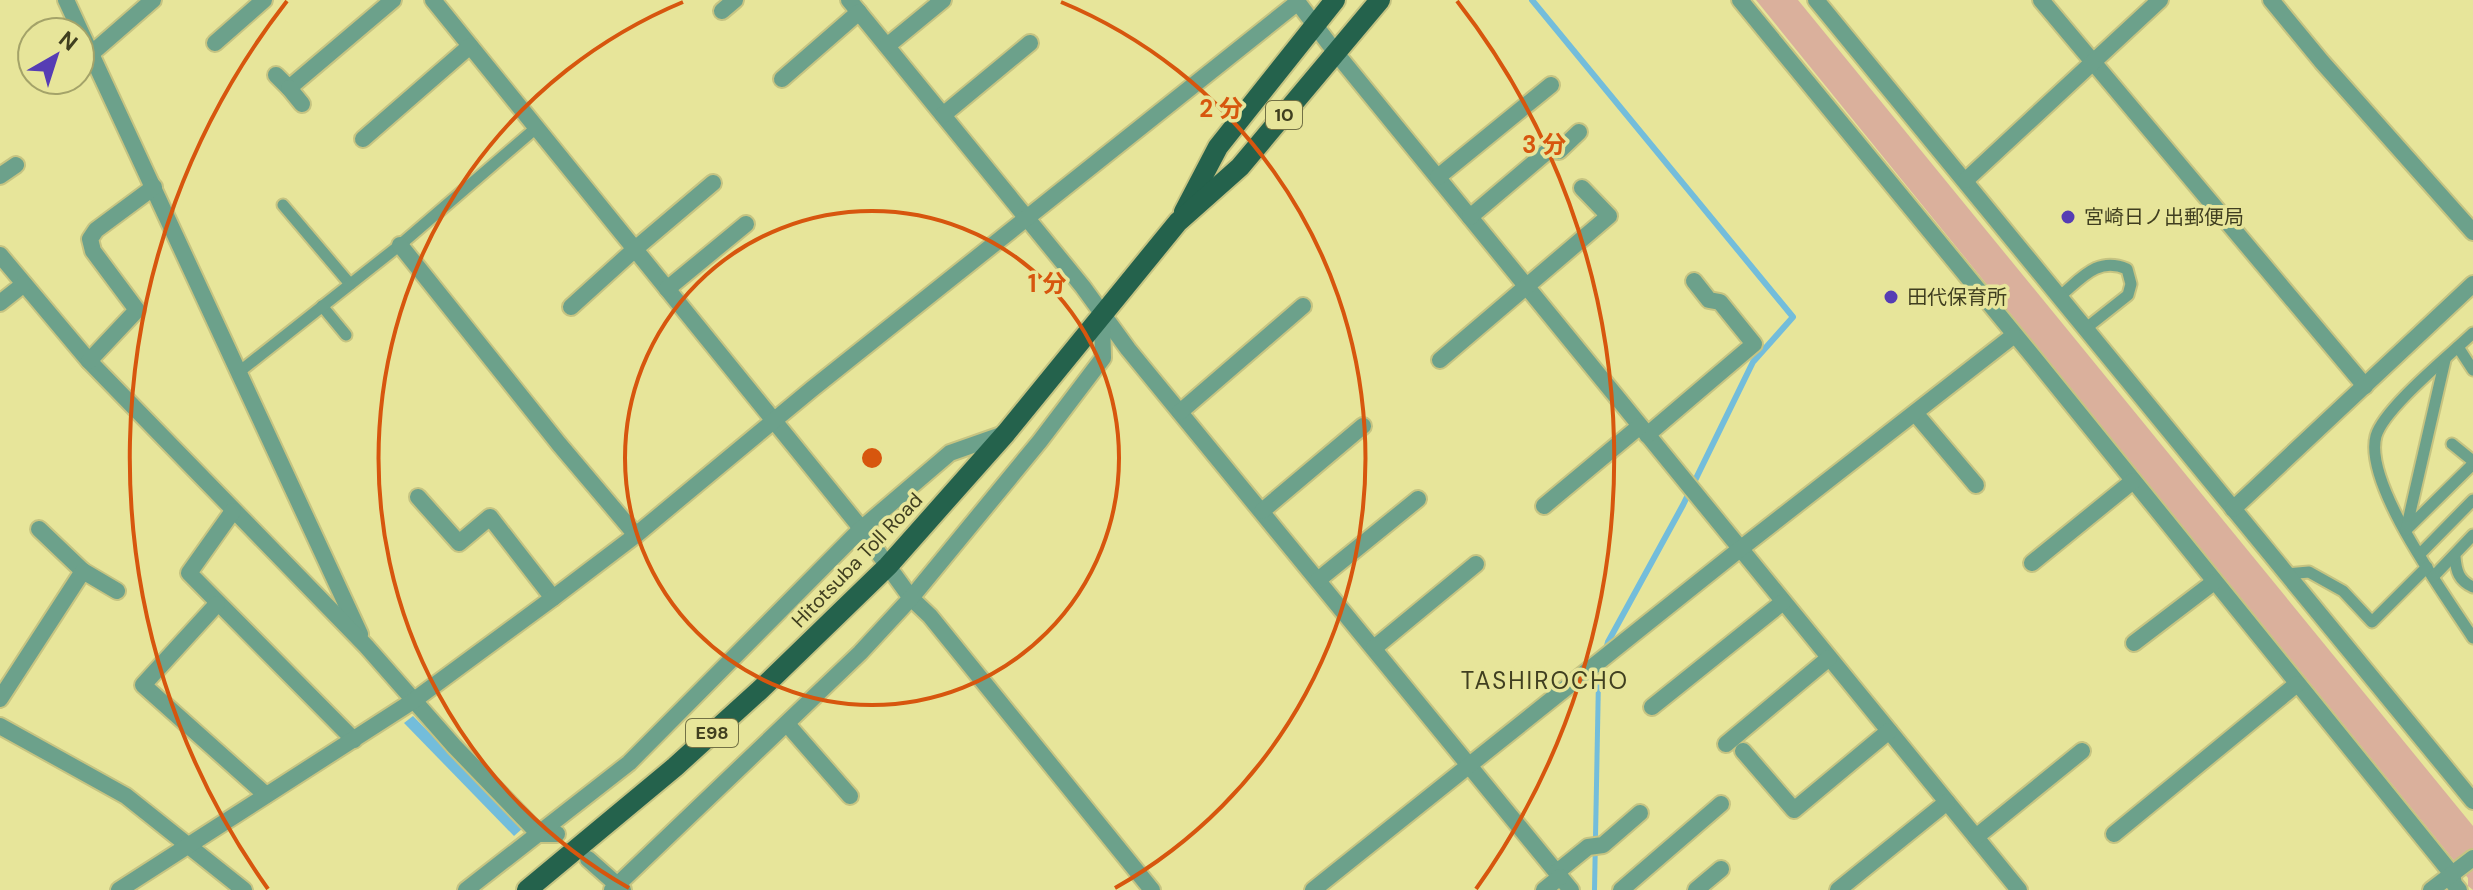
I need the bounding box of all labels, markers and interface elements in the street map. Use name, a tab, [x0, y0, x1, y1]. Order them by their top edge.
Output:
north arrow	[16, 16, 96, 96]
text: N	[53, 25, 84, 57]
text: 2 分	[1199, 93, 1243, 124]
road number: 10	[1266, 101, 1302, 129]
text: 3 分	[1522, 129, 1566, 160]
place label: 宮崎日ノ出郵便局	[2084, 204, 2244, 230]
marker: 宮崎日ノ出郵便局	[2059, 208, 2077, 226]
text: 1 分	[1028, 268, 1066, 299]
place label: 田代保育所	[1907, 284, 2007, 310]
marker: 田代保育所	[1882, 288, 1900, 306]
centre of rings	[858, 444, 886, 472]
street label: Hitotsuba Toll Road	[786, 487, 928, 633]
district label: TASHIROCHO	[1461, 665, 1629, 696]
road number: E98	[686, 719, 738, 747]

